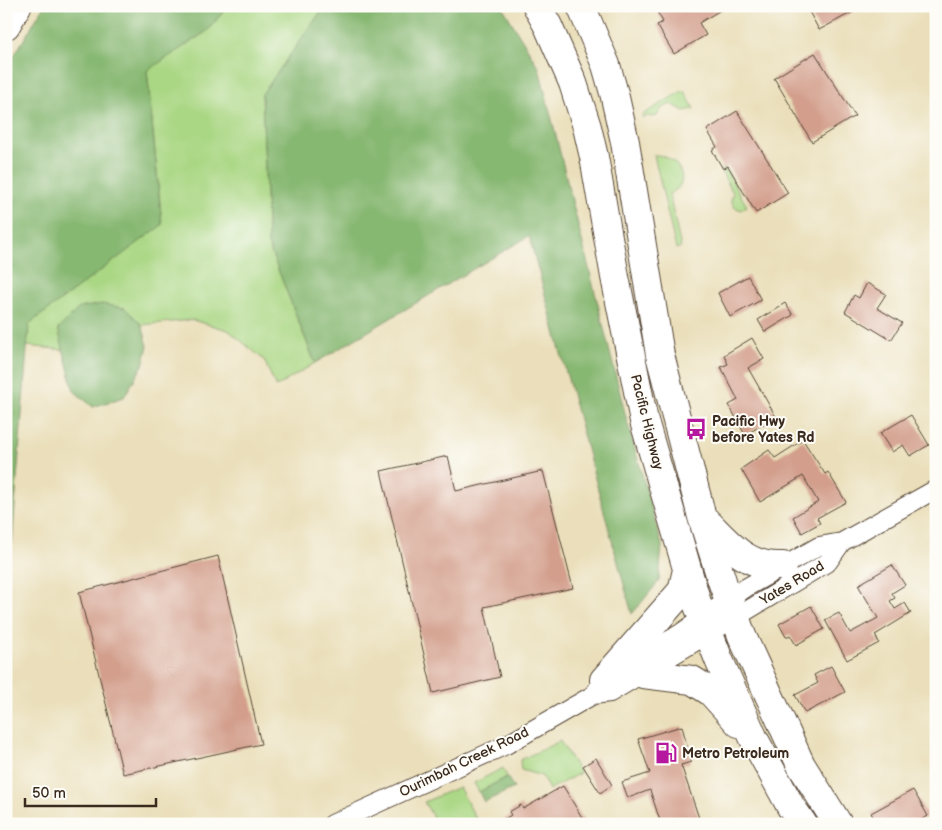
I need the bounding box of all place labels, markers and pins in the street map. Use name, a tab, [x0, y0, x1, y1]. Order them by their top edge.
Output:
place label: Pacific Hwy before Yates Rd	[712, 413, 814, 446]
bus stop icon: Pacific Hwy before Yates Rd	[683, 416, 709, 442]
fuel station icon: Metro Petroleum	[653, 740, 679, 766]
place label: Metro Petroleum	[682, 745, 789, 762]

